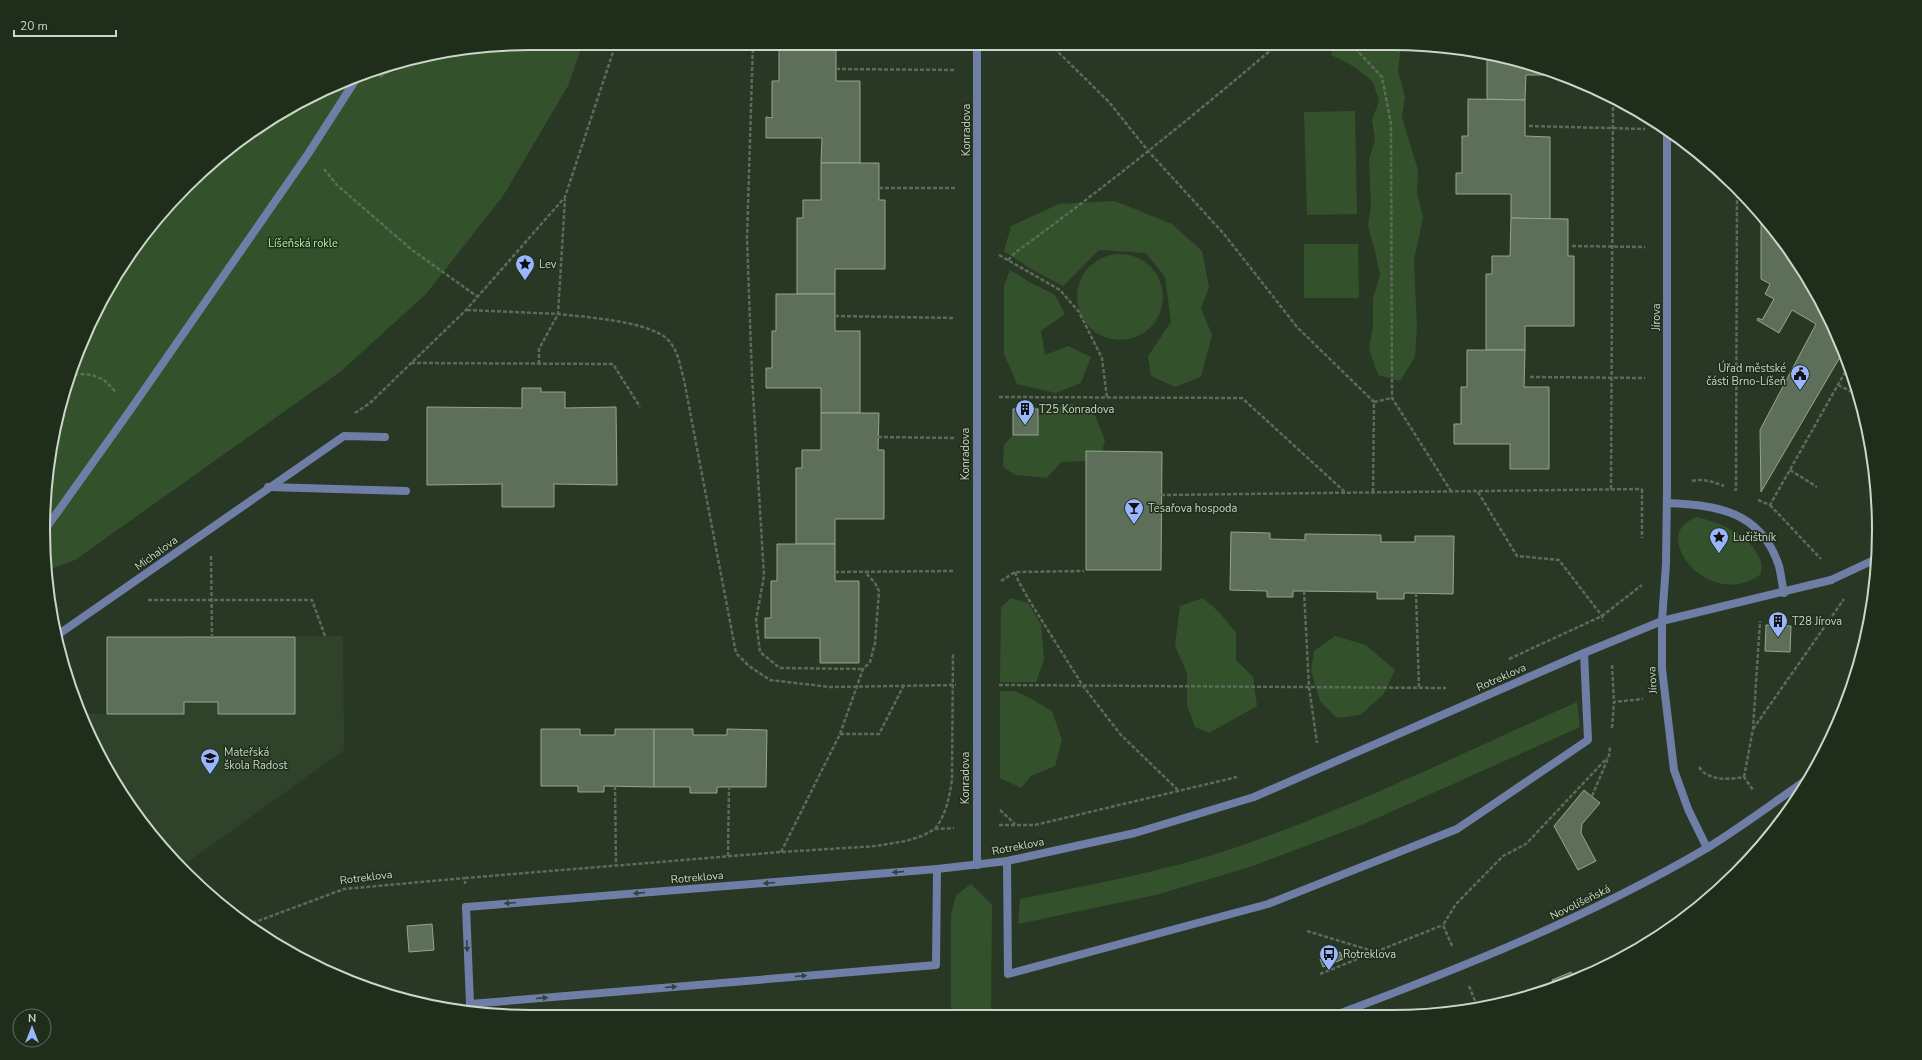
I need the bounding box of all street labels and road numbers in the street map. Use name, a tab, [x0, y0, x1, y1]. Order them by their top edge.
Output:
street label: Konradova	[959, 104, 974, 156]
street label: Jírova	[1649, 303, 1664, 332]
street label: Konradova	[958, 428, 973, 480]
street label: Michalova	[132, 533, 181, 574]
street label: Rotreklova	[1474, 660, 1529, 695]
street label: Jírova	[1644, 666, 1661, 695]
street label: Konradova	[958, 752, 973, 804]
street label: Rotreklova	[991, 834, 1046, 859]
street label: Rotreklova	[339, 867, 393, 888]
street label: Rotreklova	[670, 868, 724, 887]
street label: Novolíšeňská	[1547, 881, 1613, 924]

